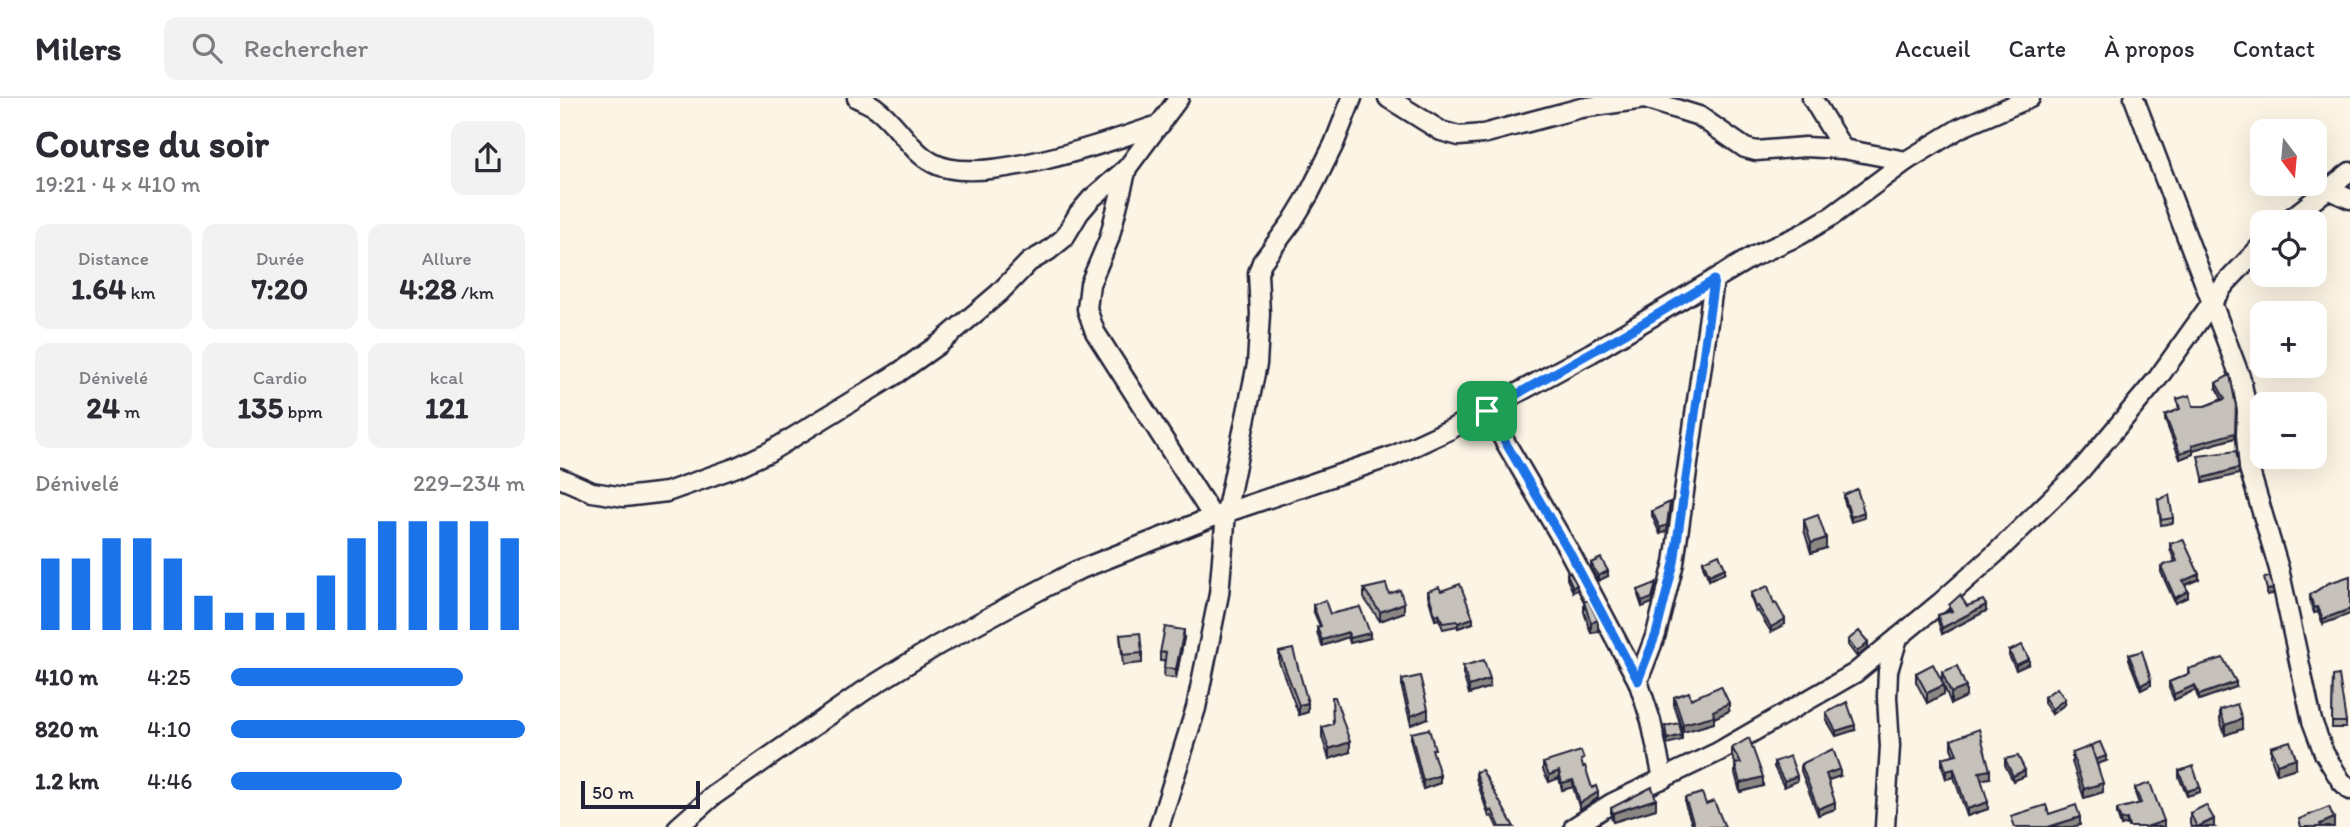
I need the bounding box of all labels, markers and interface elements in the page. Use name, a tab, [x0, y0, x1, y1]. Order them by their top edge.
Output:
search box	[164, 17, 654, 80]
text: Milers	[35, 29, 122, 68]
icon: search	[188, 29, 226, 67]
text: Rechercher	[244, 32, 368, 64]
text: Accueil	[1895, 34, 1970, 63]
text: Carte	[2008, 34, 2066, 63]
text: À propos	[2104, 34, 2195, 63]
text: Contact	[2233, 34, 2315, 63]
north arrow	[2250, 119, 2328, 196]
map controls	[2250, 119, 2327, 469]
text: Course du soir	[35, 121, 269, 167]
button: share	[451, 121, 525, 195]
text: 19:21 · 4 × 410 m	[35, 170, 201, 198]
button: locate	[2250, 210, 2327, 287]
text: Distance	[78, 247, 149, 270]
text: Durée	[256, 247, 304, 270]
text: Allure	[422, 247, 472, 270]
text: 1.64	[71, 270, 126, 307]
text: 7:20	[252, 270, 308, 307]
text: 4:28	[399, 270, 457, 307]
text: km	[126, 281, 156, 304]
text: /km	[457, 281, 494, 304]
button: +	[2250, 301, 2327, 378]
text: Dénivelé	[79, 366, 148, 389]
text: Cardio	[253, 366, 307, 389]
text: kcal	[430, 366, 464, 389]
pin	[1457, 381, 1517, 441]
text: 24	[86, 389, 120, 426]
text: 135	[237, 389, 283, 426]
text: 121	[425, 389, 468, 426]
icon: arrive	[1468, 392, 1506, 430]
button: −	[2250, 392, 2327, 469]
text: m	[120, 400, 140, 423]
text: bpm	[283, 400, 323, 423]
text: Dénivelé	[35, 469, 119, 497]
text: 229–234 m	[413, 469, 525, 497]
text: 410 m	[35, 663, 98, 691]
text: 4:25	[147, 663, 191, 691]
text: 820 m	[35, 715, 98, 743]
text: 4:10	[147, 715, 191, 743]
text: 1.2 km	[35, 767, 99, 795]
text: 4:46	[147, 767, 192, 795]
scale bar	[581, 778, 700, 810]
text: 50 m	[592, 781, 634, 804]

